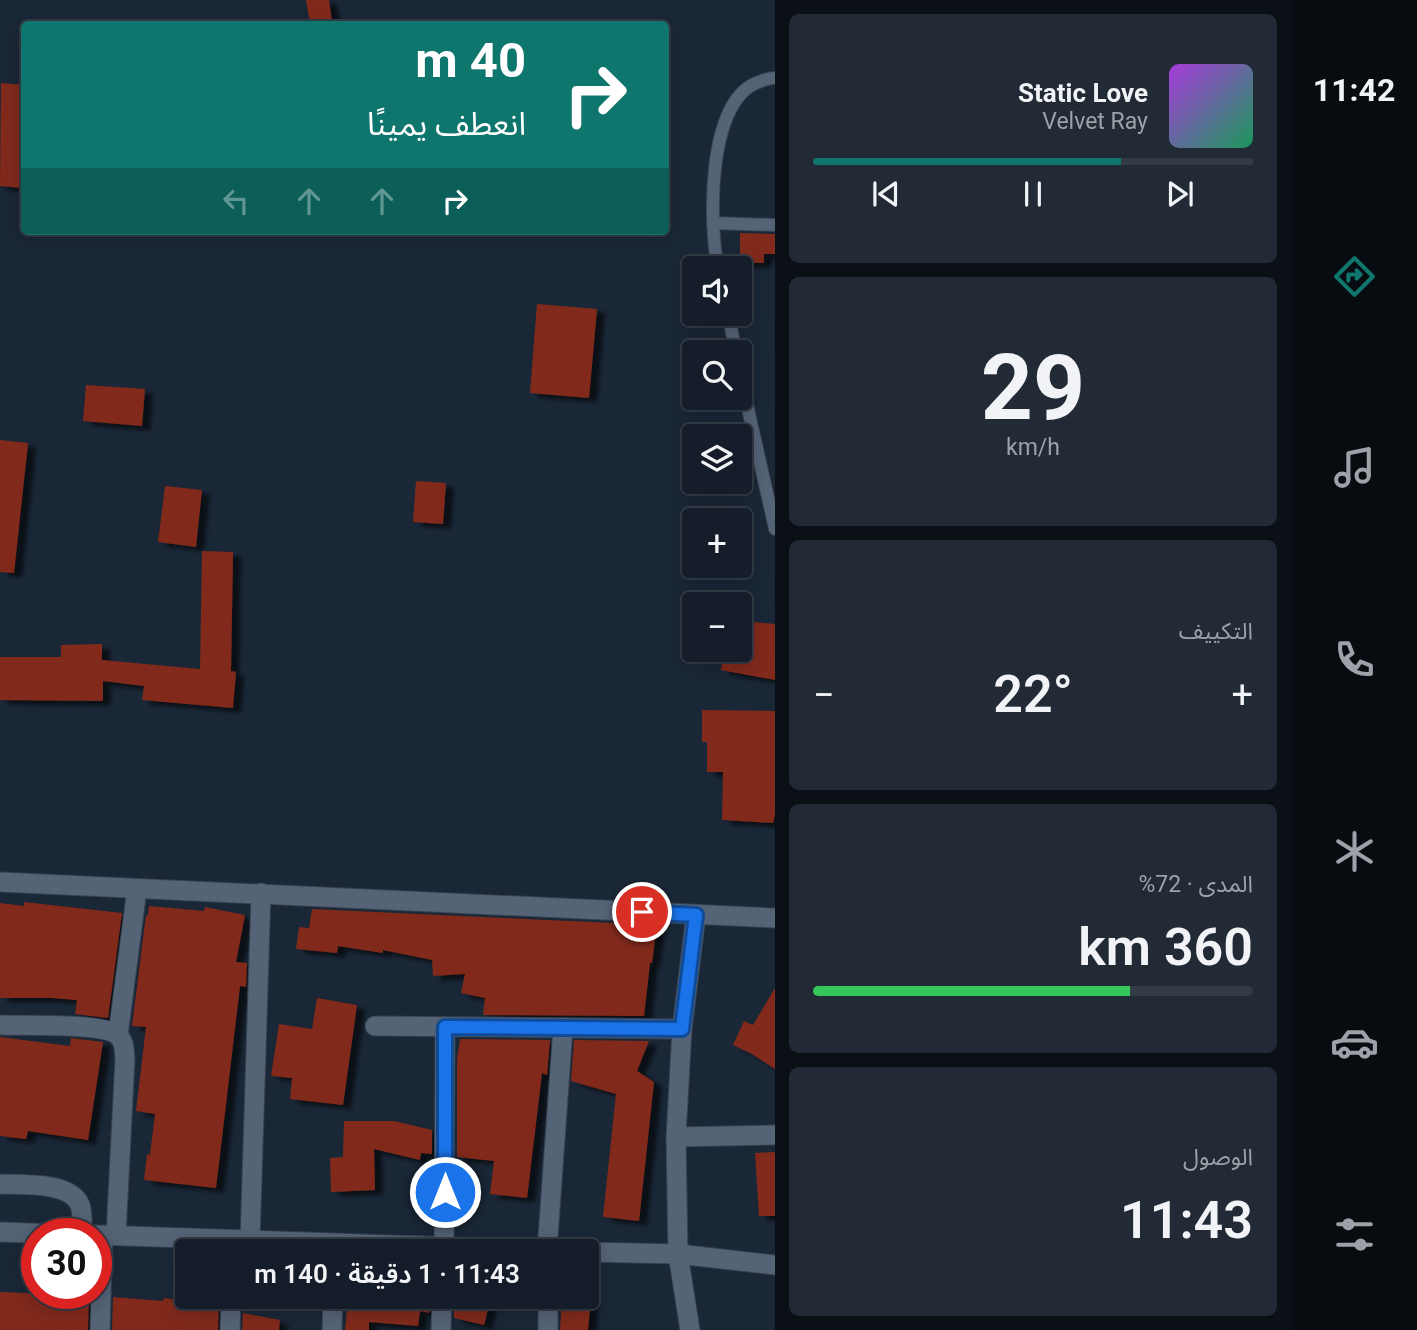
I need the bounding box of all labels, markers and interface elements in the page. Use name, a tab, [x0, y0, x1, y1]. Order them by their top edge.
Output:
text: 40 m	[415, 32, 526, 89]
icon: right	[550, 49, 641, 140]
text: 11:42	[1313, 71, 1395, 109]
text: Static Love	[1018, 78, 1148, 108]
text: انعطف يمينًا	[367, 105, 526, 143]
text: Velvet Ray	[1042, 108, 1148, 135]
icon: previous	[867, 175, 905, 213]
icon: pause	[1014, 175, 1052, 213]
icon: next	[1161, 175, 1199, 213]
icon: left	[217, 182, 255, 220]
icon: ahead	[290, 182, 328, 220]
icon: ahead	[363, 182, 401, 220]
icon: right	[436, 182, 474, 220]
icon: directions	[1330, 252, 1379, 301]
map controls	[682, 256, 752, 662]
button: sound	[682, 256, 752, 326]
text: 29	[981, 335, 1085, 441]
button: search	[682, 340, 752, 410]
button: layers	[682, 424, 752, 494]
text: km/h	[1006, 434, 1060, 461]
icon: music	[1330, 443, 1379, 492]
button: +	[682, 508, 752, 578]
button: −	[682, 592, 752, 662]
text: التكييف	[1179, 618, 1253, 645]
icon: phone	[1330, 635, 1379, 684]
text: 22°	[993, 664, 1073, 725]
text: −	[813, 673, 835, 717]
text: +	[1231, 673, 1253, 717]
icon: climate	[1330, 827, 1379, 876]
text: المدى · 72%	[1138, 871, 1253, 898]
pin	[612, 882, 672, 942]
icon: arrive	[623, 893, 661, 931]
text: 360 km	[1078, 917, 1253, 978]
icon: car	[1330, 1018, 1379, 1067]
text: الوصول	[1183, 1144, 1253, 1171]
position arrow	[408, 1155, 482, 1229]
text: 11:43	[1120, 1190, 1253, 1251]
icon: filters	[1330, 1210, 1379, 1259]
speed limit sign: 30	[21, 1218, 112, 1309]
text: 11:43 · 1 دقيقة · 140 m	[254, 1259, 520, 1289]

